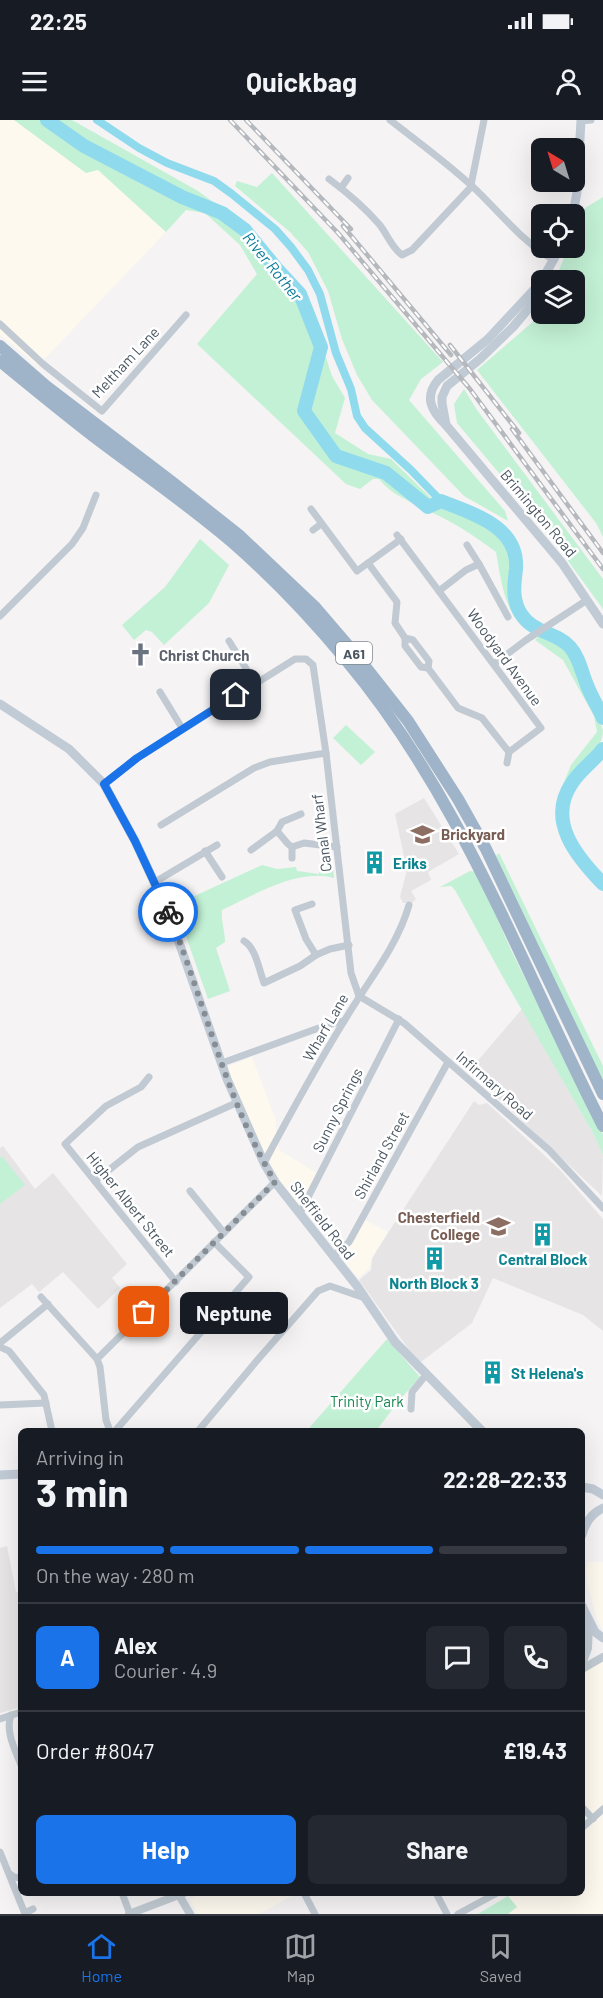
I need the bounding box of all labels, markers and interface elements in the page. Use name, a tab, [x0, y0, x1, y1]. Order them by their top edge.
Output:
text: 22:25	[30, 8, 87, 34]
icon: menu	[18, 65, 51, 98]
text: Quickbag	[246, 65, 357, 97]
icon: person	[552, 65, 585, 98]
north arrow	[531, 138, 585, 192]
map controls	[531, 138, 585, 324]
button: locate	[531, 204, 585, 258]
water label: River Rother	[239, 228, 307, 305]
button: layers	[531, 270, 585, 324]
street label: Meltham Lane	[87, 323, 163, 401]
street label: Brimington Road	[497, 466, 581, 560]
street label: Woodyard Avenue	[464, 605, 546, 709]
church icon: Christ Church	[128, 642, 154, 668]
road number: A61	[336, 642, 372, 664]
place label: Christ Church	[159, 646, 249, 664]
pin	[210, 669, 261, 720]
icon: home	[219, 678, 252, 711]
street label: Canal Wharf	[307, 793, 335, 873]
school or university icon: Brickyard	[410, 821, 436, 847]
place label: Brickyard	[441, 825, 505, 843]
building icon: Eriks	[362, 850, 388, 876]
place label: Eriks	[393, 854, 427, 872]
courier	[138, 882, 198, 942]
icon: bike	[152, 896, 185, 929]
street label: Wharf Lane	[298, 990, 352, 1064]
street label: Infirmary Road	[453, 1047, 537, 1123]
street label: Sunny Springs	[308, 1065, 366, 1155]
street label: Shirland Street	[350, 1108, 412, 1202]
street label: Higher Albert Street	[83, 1148, 179, 1260]
street label: Sheffield Road	[287, 1177, 359, 1263]
place label: Chesterfield College	[398, 1208, 480, 1243]
school or university icon: Chesterfield College	[485, 1213, 511, 1239]
building icon: Central Block	[530, 1222, 556, 1248]
building icon: North Block 3	[421, 1246, 447, 1272]
place label: Central Block	[499, 1250, 587, 1268]
place label: North Block 3	[389, 1274, 479, 1292]
pin	[118, 1286, 169, 1337]
callout: Neptune	[180, 1291, 288, 1333]
icon: bag	[127, 1295, 160, 1328]
text: Neptune	[196, 1301, 272, 1325]
building icon: St Helena's	[480, 1360, 506, 1386]
place label: St Helena's	[511, 1364, 584, 1382]
park label: Trinity Park	[330, 1392, 404, 1410]
text: Arriving in	[36, 1445, 124, 1469]
text: 22:28–22:33	[443, 1466, 567, 1492]
text: 3 min	[36, 1468, 129, 1515]
text: On the way · 280 m	[36, 1563, 195, 1587]
button: chat	[426, 1626, 489, 1689]
button: phone	[504, 1626, 567, 1689]
text: Alex	[114, 1632, 157, 1658]
text: A	[60, 1644, 75, 1670]
text: Courier · 4.9	[114, 1658, 217, 1682]
text: Order #8047	[36, 1737, 154, 1763]
text: £19.43	[503, 1737, 567, 1763]
button: Help	[36, 1815, 296, 1884]
button: Share	[308, 1815, 567, 1884]
tab: Home	[81, 1930, 122, 1985]
tab: Map	[284, 1930, 317, 1985]
tab: Saved	[480, 1930, 522, 1985]

